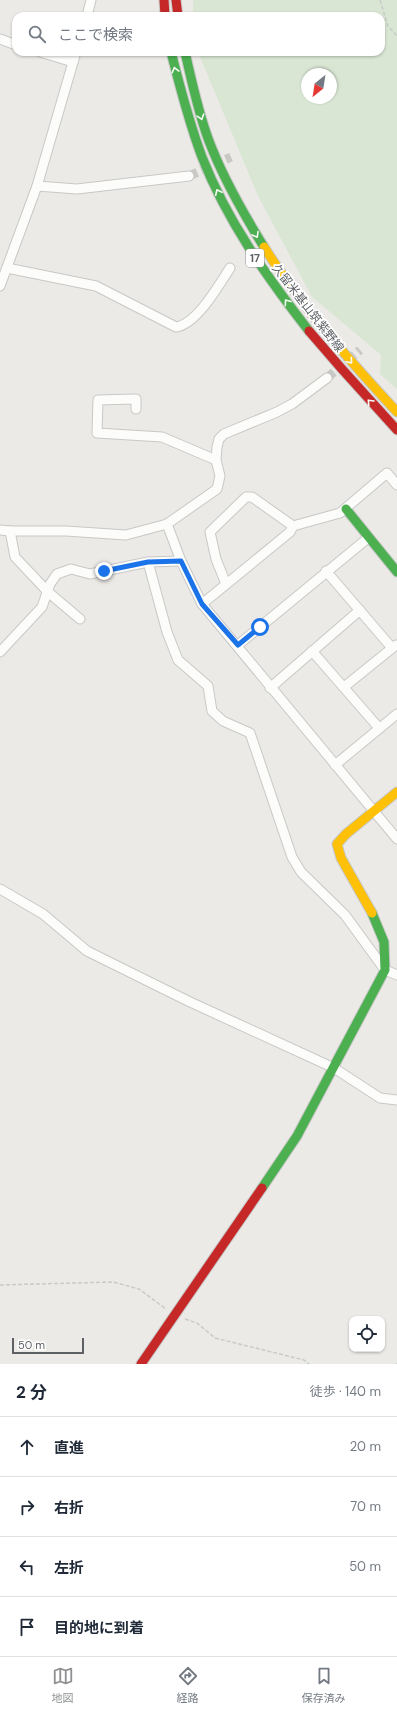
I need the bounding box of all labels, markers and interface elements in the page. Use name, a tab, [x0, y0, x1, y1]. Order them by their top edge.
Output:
search box	[12, 12, 385, 56]
icon: search	[26, 23, 48, 45]
text: ここで検索	[58, 25, 133, 45]
one-way arrow	[172, 67, 180, 73]
north arrow	[301, 68, 337, 104]
one-way arrow	[196, 113, 205, 120]
one-way arrow	[215, 189, 223, 196]
one-way arrow	[251, 231, 258, 238]
road number: 17	[246, 249, 264, 267]
street label: 久留米基山筑紫野線	[268, 261, 348, 355]
one-way arrow	[285, 300, 292, 307]
one-way arrow	[346, 356, 353, 364]
one-way arrow	[368, 399, 375, 407]
route end	[95, 562, 113, 580]
route start	[251, 618, 269, 636]
map controls	[349, 1316, 385, 1352]
button: locate	[349, 1316, 385, 1352]
scale bar	[12, 1336, 84, 1355]
text: 50 m	[18, 1338, 45, 1352]
text: 2 分	[16, 1381, 47, 1403]
text: 徒歩 · 140 m	[310, 1383, 381, 1400]
icon: ahead	[16, 1436, 38, 1458]
text: 直進	[54, 1438, 84, 1458]
text: 20 m	[350, 1438, 381, 1455]
icon: right	[16, 1496, 38, 1518]
text: 右折	[54, 1498, 84, 1518]
text: 70 m	[350, 1498, 381, 1515]
icon: left	[16, 1556, 38, 1578]
text: 左折	[54, 1558, 84, 1578]
text: 50 m	[349, 1558, 381, 1575]
icon: arrive	[16, 1616, 38, 1638]
text: 目的地に到着	[54, 1618, 144, 1638]
tab: 地図	[52, 1665, 74, 1705]
tab: 経路	[177, 1665, 199, 1705]
tab: 保存済み	[302, 1665, 346, 1705]

